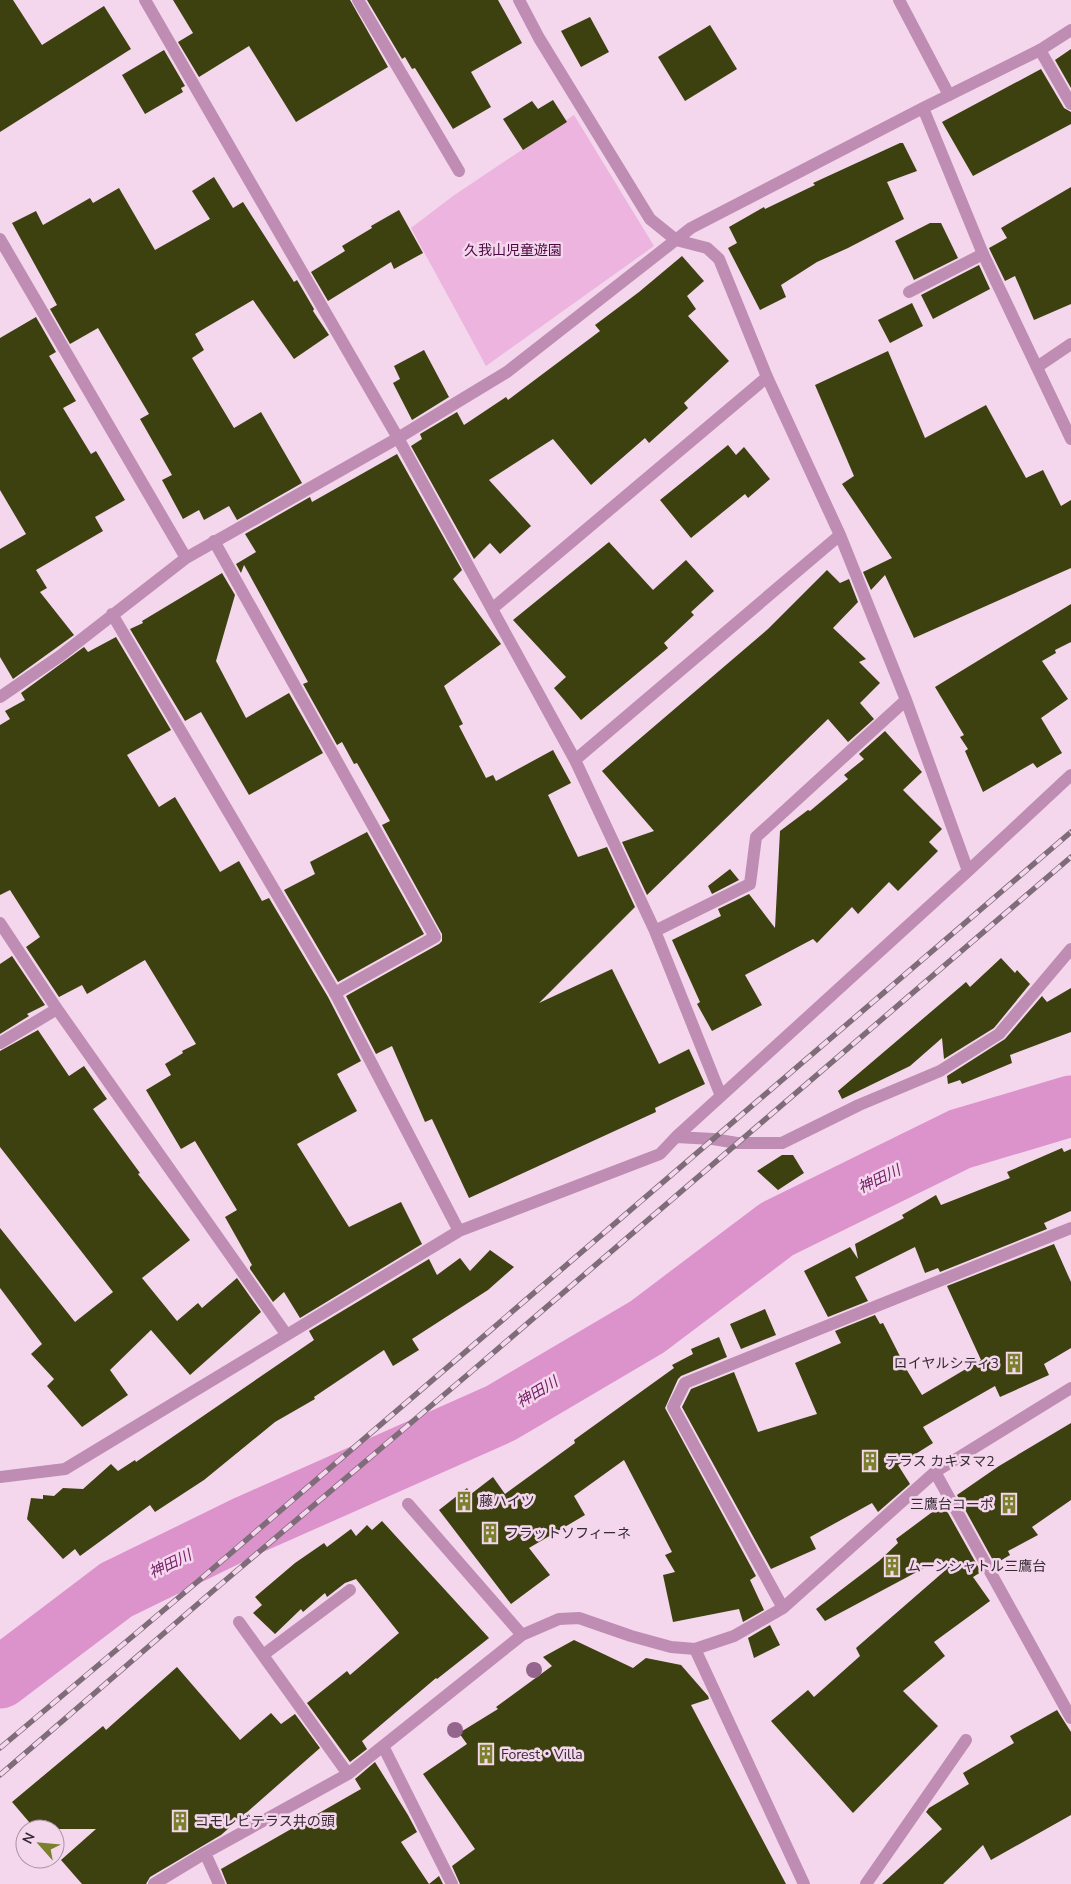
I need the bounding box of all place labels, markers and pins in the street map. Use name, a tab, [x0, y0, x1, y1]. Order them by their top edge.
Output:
building icon: ロイヤルシティ3	[1003, 1352, 1025, 1374]
place label: ロイヤルシティ3	[894, 1354, 999, 1373]
building icon: テラス カキヌマ2	[859, 1450, 881, 1472]
place label: テラス カキヌマ2	[885, 1452, 995, 1471]
building icon: 藤ハイツ	[453, 1490, 475, 1512]
place label: 藤ハイツ	[479, 1492, 535, 1511]
building icon: 三鷹台コーポ	[998, 1493, 1020, 1515]
place label: 三鷹台コーポ	[910, 1495, 994, 1514]
building icon: フラットソフィーネ	[479, 1522, 501, 1544]
place label: フラットソフィーネ	[505, 1524, 631, 1543]
building icon: ムーンシャトル三鷹台	[881, 1555, 903, 1577]
place label: ムーンシャトル三鷹台	[907, 1557, 1046, 1576]
building icon: Forest・Villa	[475, 1743, 497, 1765]
place label: Forest・Villa	[501, 1745, 583, 1764]
building icon: コモレビテラス井の頭	[169, 1810, 191, 1832]
place label: コモレビテラス井の頭	[195, 1812, 335, 1831]

